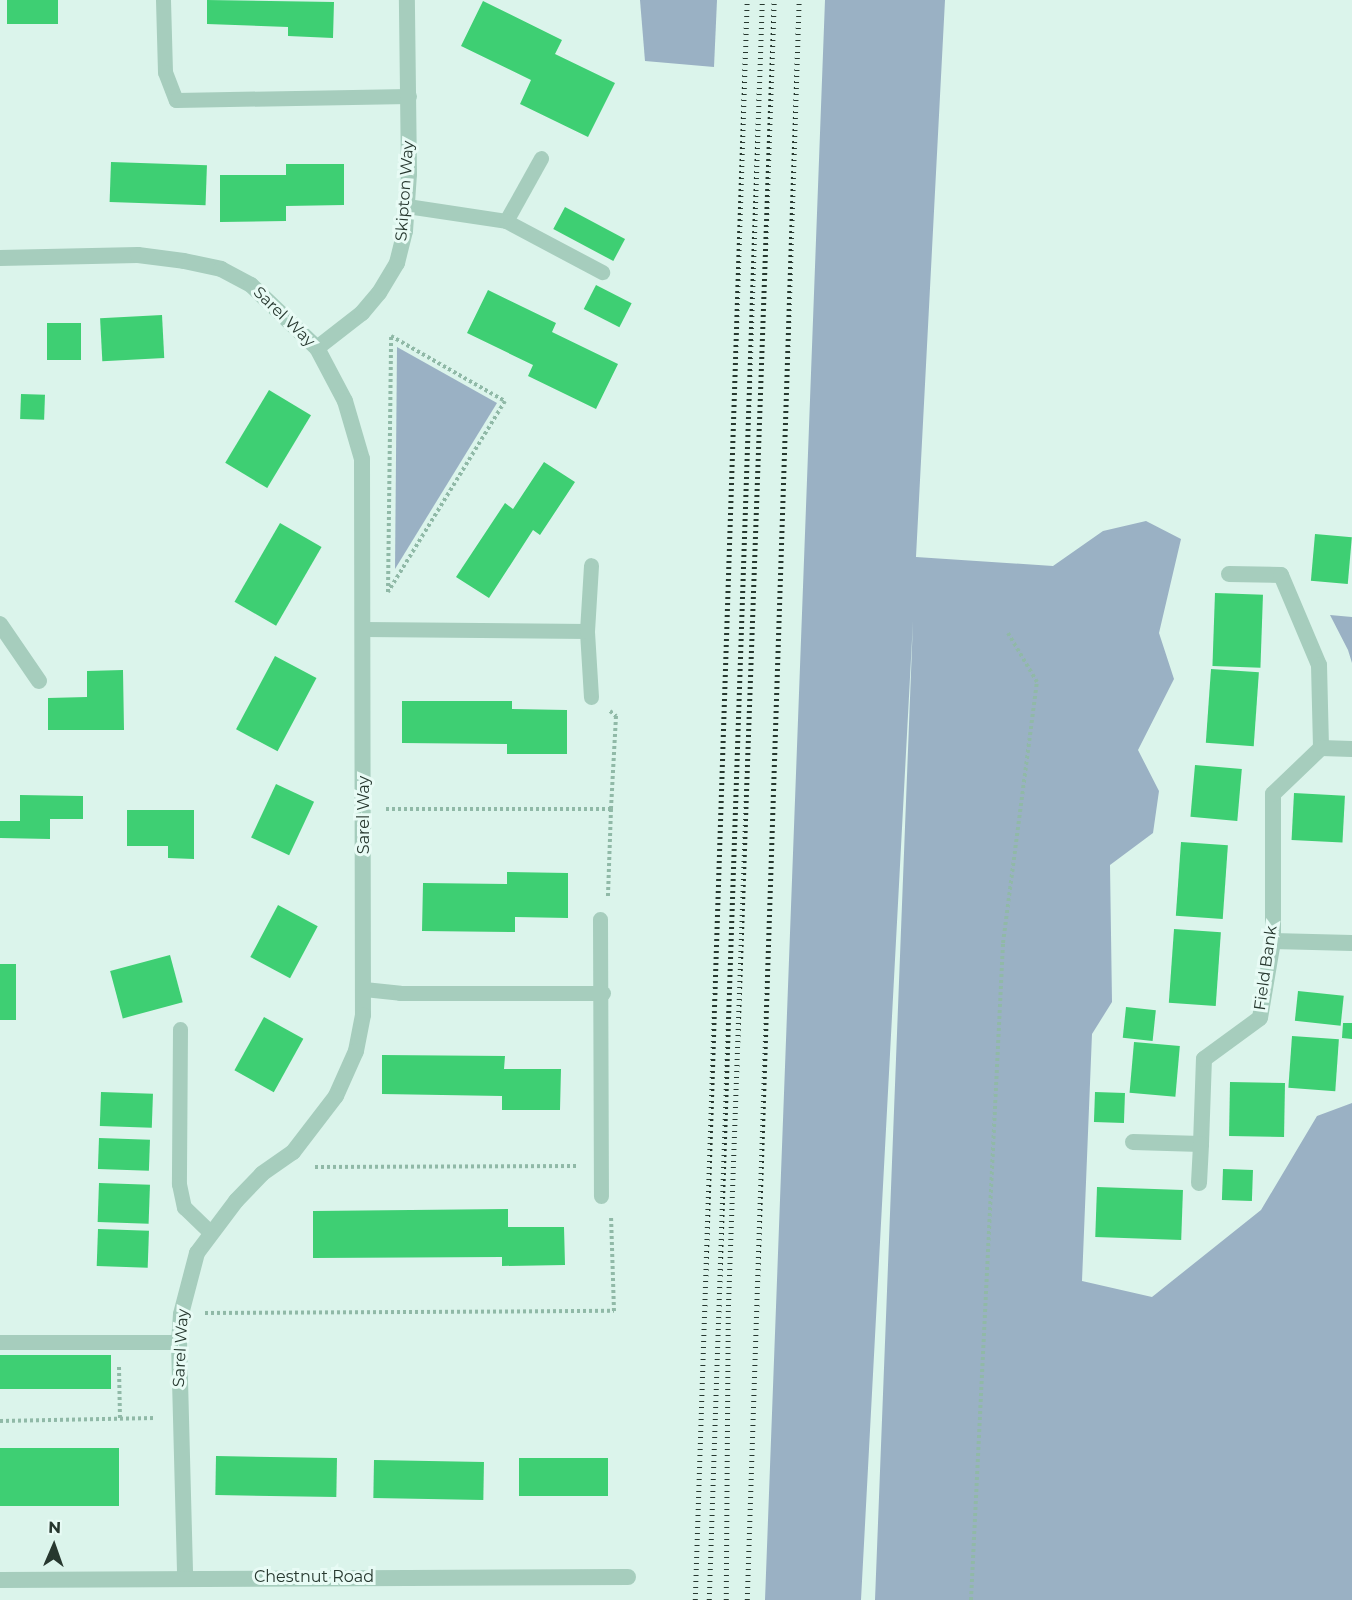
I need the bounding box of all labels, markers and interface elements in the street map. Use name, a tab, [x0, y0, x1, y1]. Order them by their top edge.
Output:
street label: Skipton Way	[392, 140, 418, 242]
street label: Sarel Way	[249, 283, 319, 351]
street label: Sarel Way	[354, 776, 374, 854]
street label: Field Bank	[1251, 924, 1281, 1012]
street label: Sarel Way	[169, 1308, 193, 1388]
north arrow	[24, 1516, 84, 1576]
text: N	[48, 1518, 61, 1537]
street label: Chestnut Road	[254, 1567, 374, 1587]

